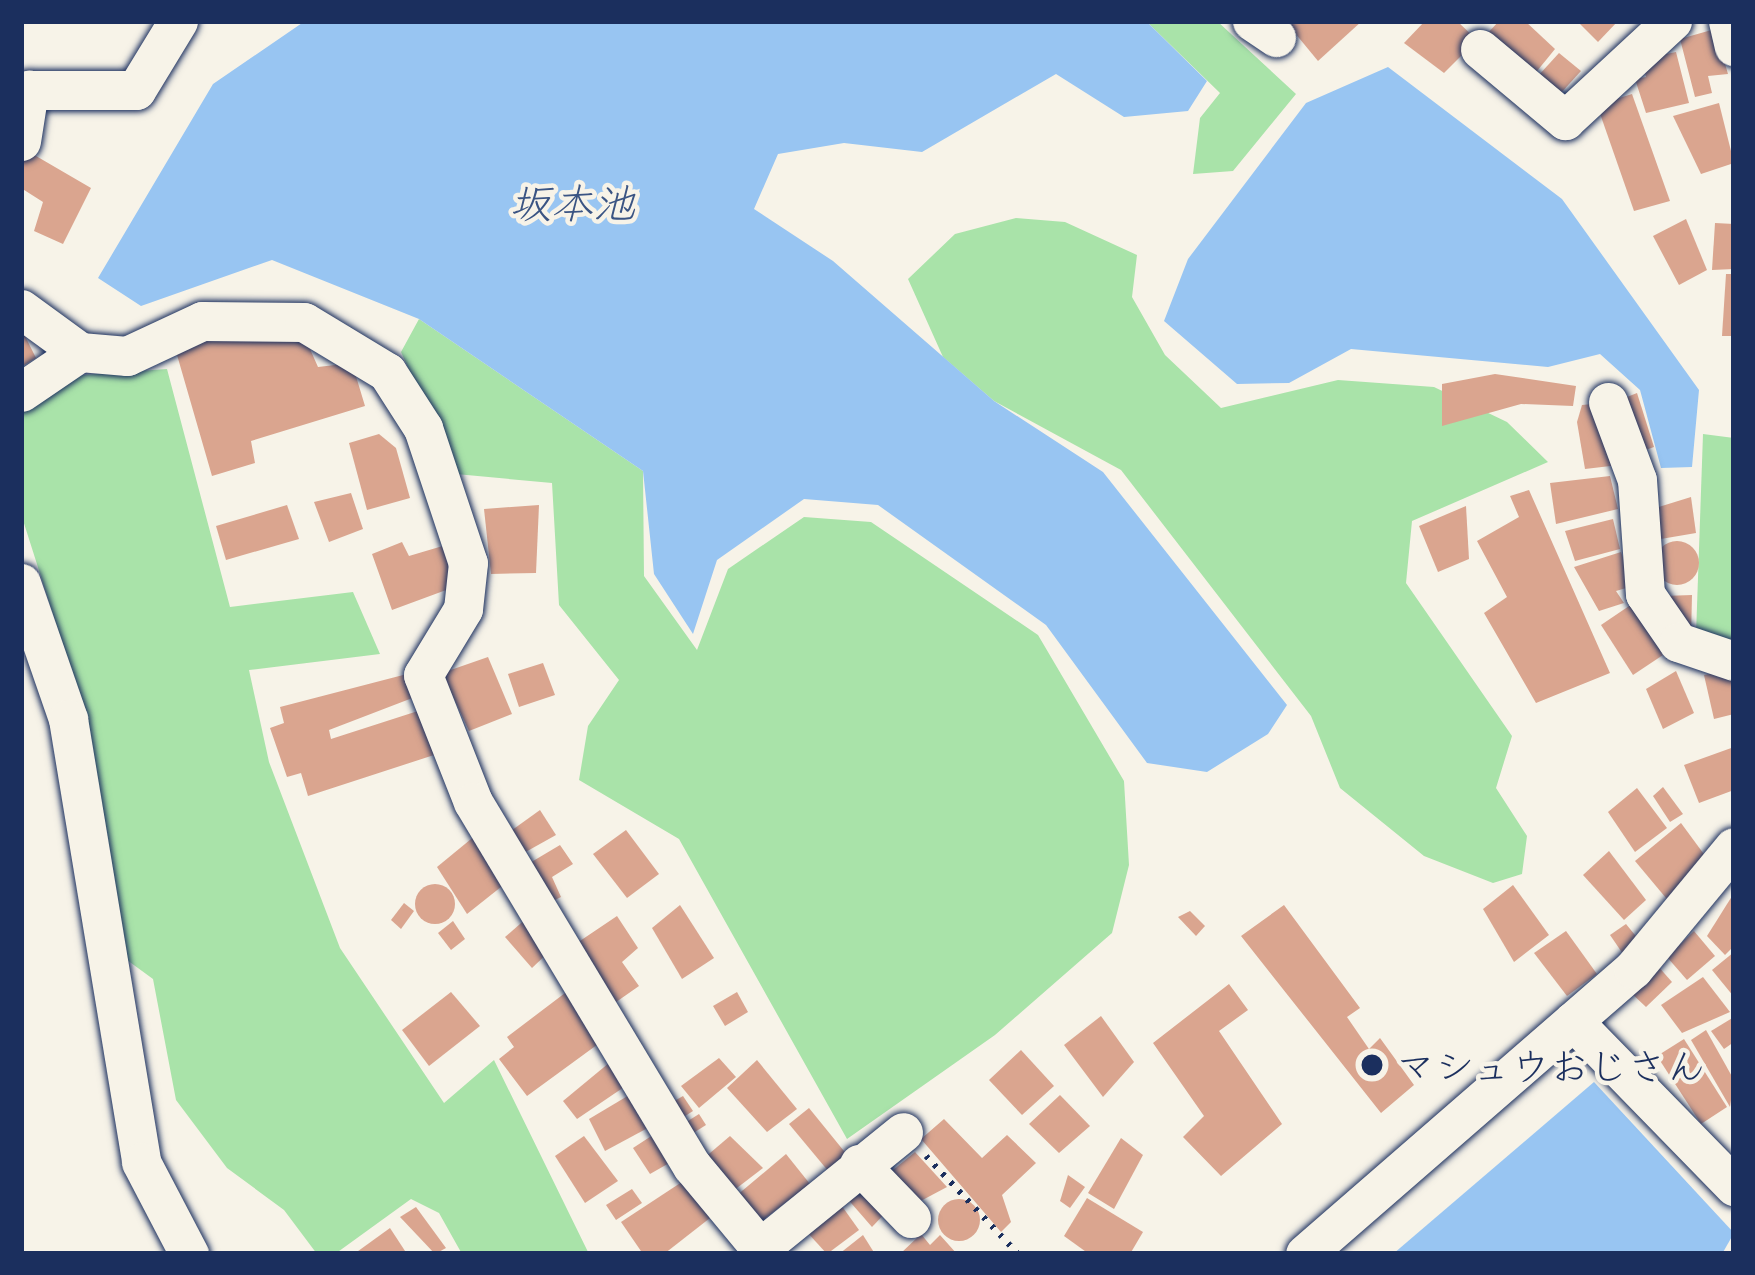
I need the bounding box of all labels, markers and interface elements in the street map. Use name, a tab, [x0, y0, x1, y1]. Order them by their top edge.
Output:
water label: 坂本池	[509, 177, 635, 227]
place label: マシュウおじさん	[1396, 1042, 1708, 1088]
marker: マシュウおじさん	[1359, 1052, 1385, 1078]

